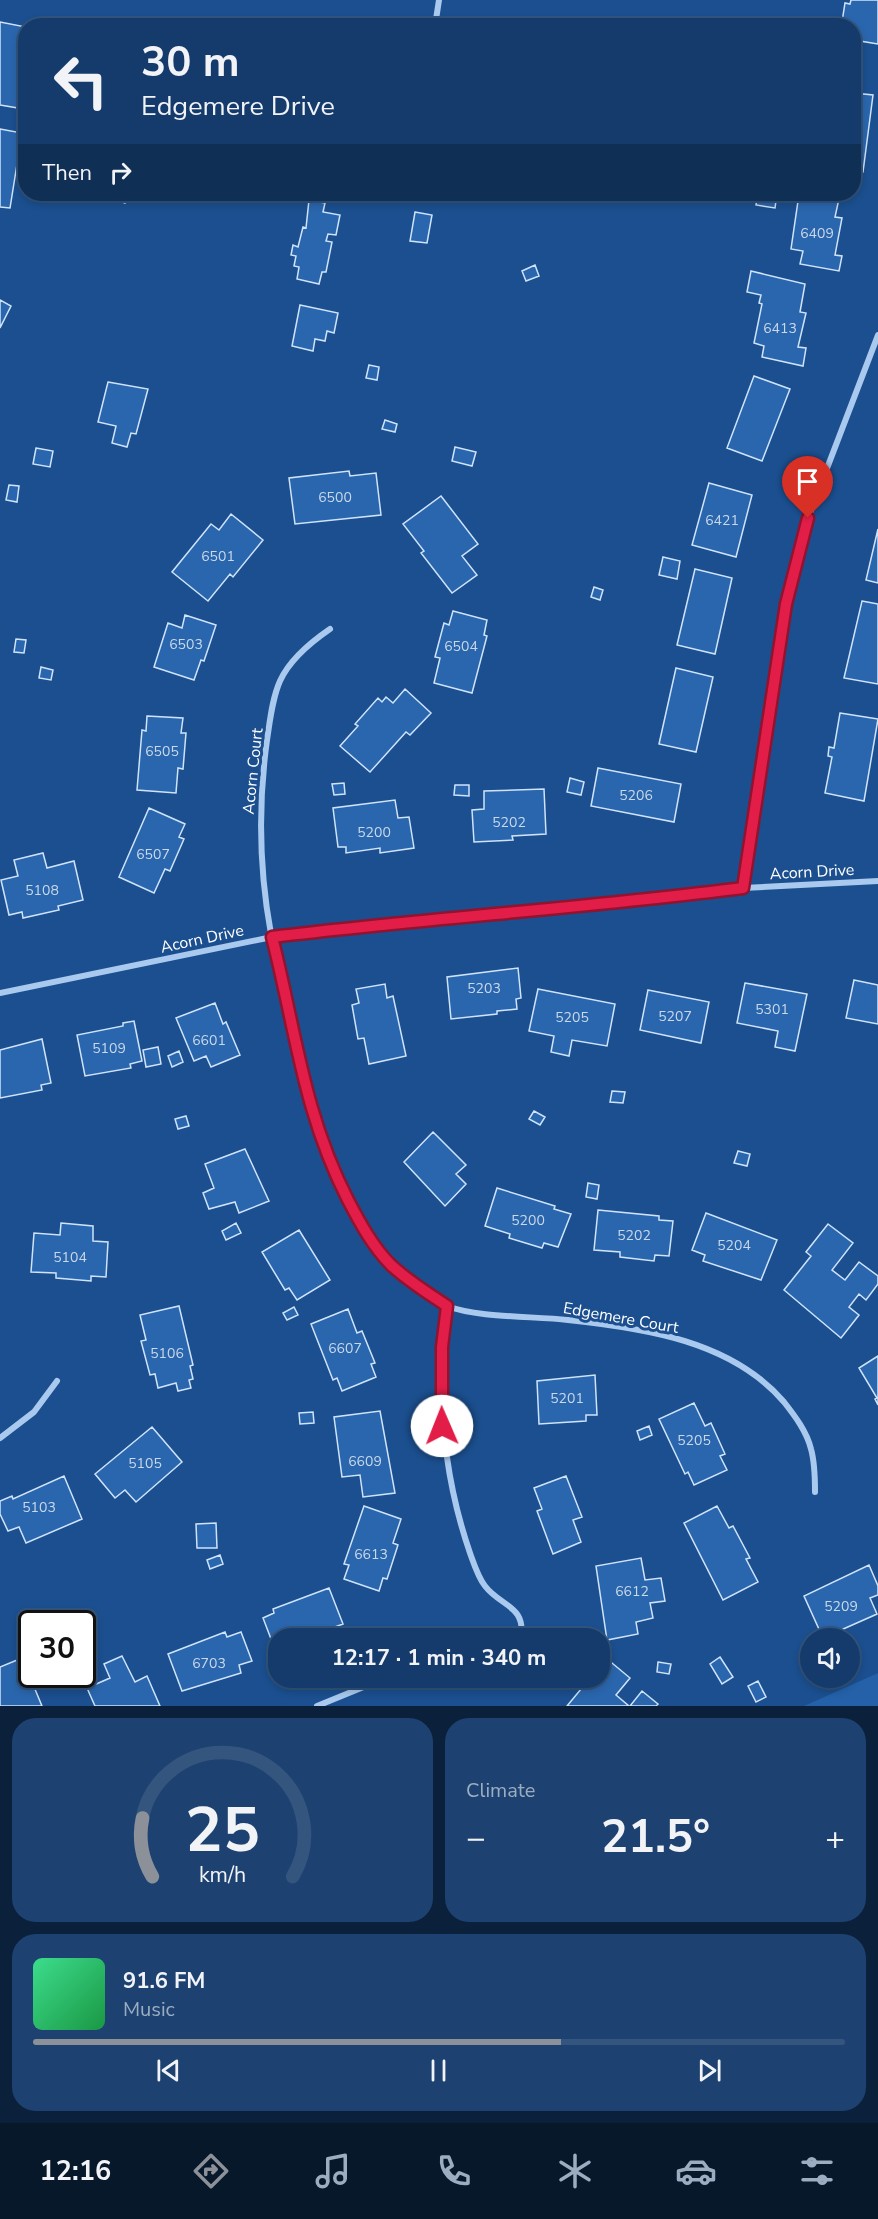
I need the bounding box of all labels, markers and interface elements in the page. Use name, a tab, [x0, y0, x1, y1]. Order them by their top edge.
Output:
text: 30 m	[141, 34, 240, 91]
icon: left	[42, 42, 120, 120]
text: Edgemere Drive	[141, 88, 335, 125]
icon: right	[104, 156, 137, 189]
text: Then	[42, 158, 92, 188]
house number: 6409	[800, 224, 834, 243]
house number: 6413	[763, 319, 797, 338]
pin	[782, 456, 833, 518]
icon: arrive	[791, 465, 824, 498]
house number: 6500	[318, 488, 352, 507]
house number: 6421	[705, 511, 739, 530]
house number: 6501	[201, 547, 235, 566]
house number: 6503	[169, 635, 203, 654]
house number: 6504	[444, 637, 478, 656]
street label: Acorn Court	[238, 727, 268, 815]
house number: 6505	[145, 742, 179, 761]
house number: 5206	[619, 786, 653, 805]
house number: 5202	[492, 813, 526, 832]
house number: 5200	[357, 823, 391, 842]
house number: 6507	[136, 845, 170, 864]
street label: Acorn Drive	[769, 859, 855, 885]
house number: 5108	[25, 881, 59, 900]
street label: Acorn Drive	[159, 919, 246, 959]
house number: 5203	[467, 979, 501, 998]
house number: 5301	[755, 1000, 789, 1019]
house number: 5207	[658, 1007, 692, 1026]
house number: 5205	[555, 1008, 589, 1027]
house number: 6601	[192, 1031, 226, 1050]
house number: 5109	[92, 1039, 126, 1058]
house number: 5200	[511, 1211, 545, 1230]
house number: 5202	[617, 1226, 651, 1245]
house number: 5204	[717, 1236, 751, 1255]
house number: 5104	[53, 1248, 87, 1267]
street label: Edgemere Court	[561, 1297, 681, 1339]
house number: 6607	[328, 1339, 362, 1358]
house number: 5106	[150, 1344, 184, 1363]
house number: 5201	[550, 1389, 584, 1408]
position arrow	[410, 1394, 474, 1458]
house number: 5205	[677, 1431, 711, 1450]
house number: 6609	[348, 1452, 382, 1471]
house number: 5105	[128, 1454, 162, 1473]
house number: 5103	[22, 1498, 56, 1517]
house number: 6613	[354, 1545, 388, 1564]
house number: 6612	[615, 1582, 649, 1601]
house number: 5209	[824, 1597, 858, 1616]
speed limit sign: 30	[18, 1610, 96, 1688]
map controls	[800, 1628, 860, 1688]
button: sound	[800, 1628, 860, 1688]
text: 12:17 · 1 min · 340 m	[332, 1643, 546, 1673]
house number: 6703	[192, 1654, 226, 1673]
text: Climate	[466, 1777, 535, 1804]
text: 25	[185, 1788, 260, 1873]
text: 21.5°	[601, 1807, 710, 1868]
text: −	[466, 1816, 486, 1861]
text: +	[825, 1816, 845, 1861]
text: km/h	[199, 1860, 246, 1890]
text: 91.6 FM	[123, 1966, 205, 1996]
text: Music	[123, 1996, 175, 2023]
icon: previous	[152, 2054, 185, 2087]
icon: pause	[422, 2054, 455, 2087]
icon: next	[693, 2054, 726, 2087]
icon: directions	[190, 2150, 232, 2192]
icon: music	[312, 2150, 354, 2192]
icon: phone	[433, 2150, 475, 2192]
icon: climate	[554, 2150, 596, 2192]
icon: car	[675, 2150, 717, 2192]
icon: filters	[796, 2150, 838, 2192]
text: 12:16	[40, 2153, 111, 2190]

